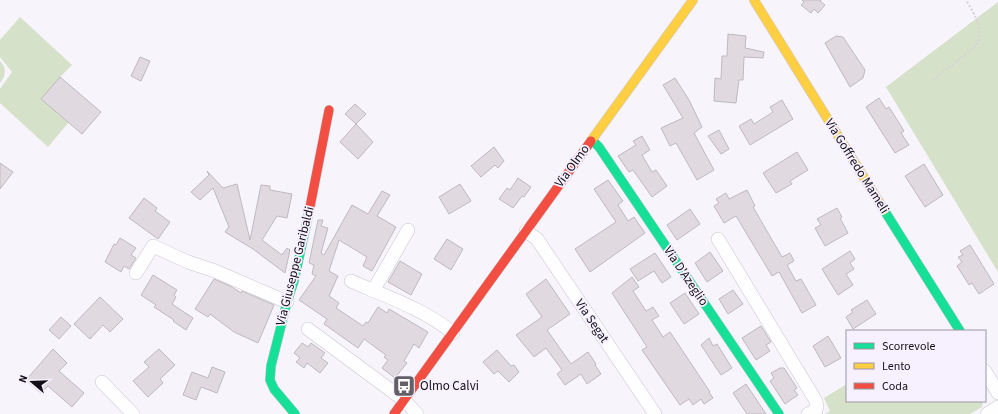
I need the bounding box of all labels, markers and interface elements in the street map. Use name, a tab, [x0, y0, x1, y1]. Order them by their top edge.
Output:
street label: Via Goffredo Mameli	[820, 115, 894, 217]
street label: Via Olmo	[550, 141, 594, 191]
street label: Via Giuseppe Garibaldi	[271, 204, 319, 328]
street label: Via D'Azeglio	[659, 243, 713, 309]
street label: Via Segat	[571, 295, 614, 347]
legend	[846, 330, 986, 402]
text: Scorrevole	[882, 338, 935, 355]
text: Lento	[882, 358, 911, 375]
north arrow	[12, 362, 52, 402]
text: N	[15, 373, 31, 385]
bus stop icon: Olmo Calvi	[391, 373, 417, 399]
place label: Olmo Calvi	[420, 377, 479, 395]
text: Coda	[882, 378, 908, 395]

